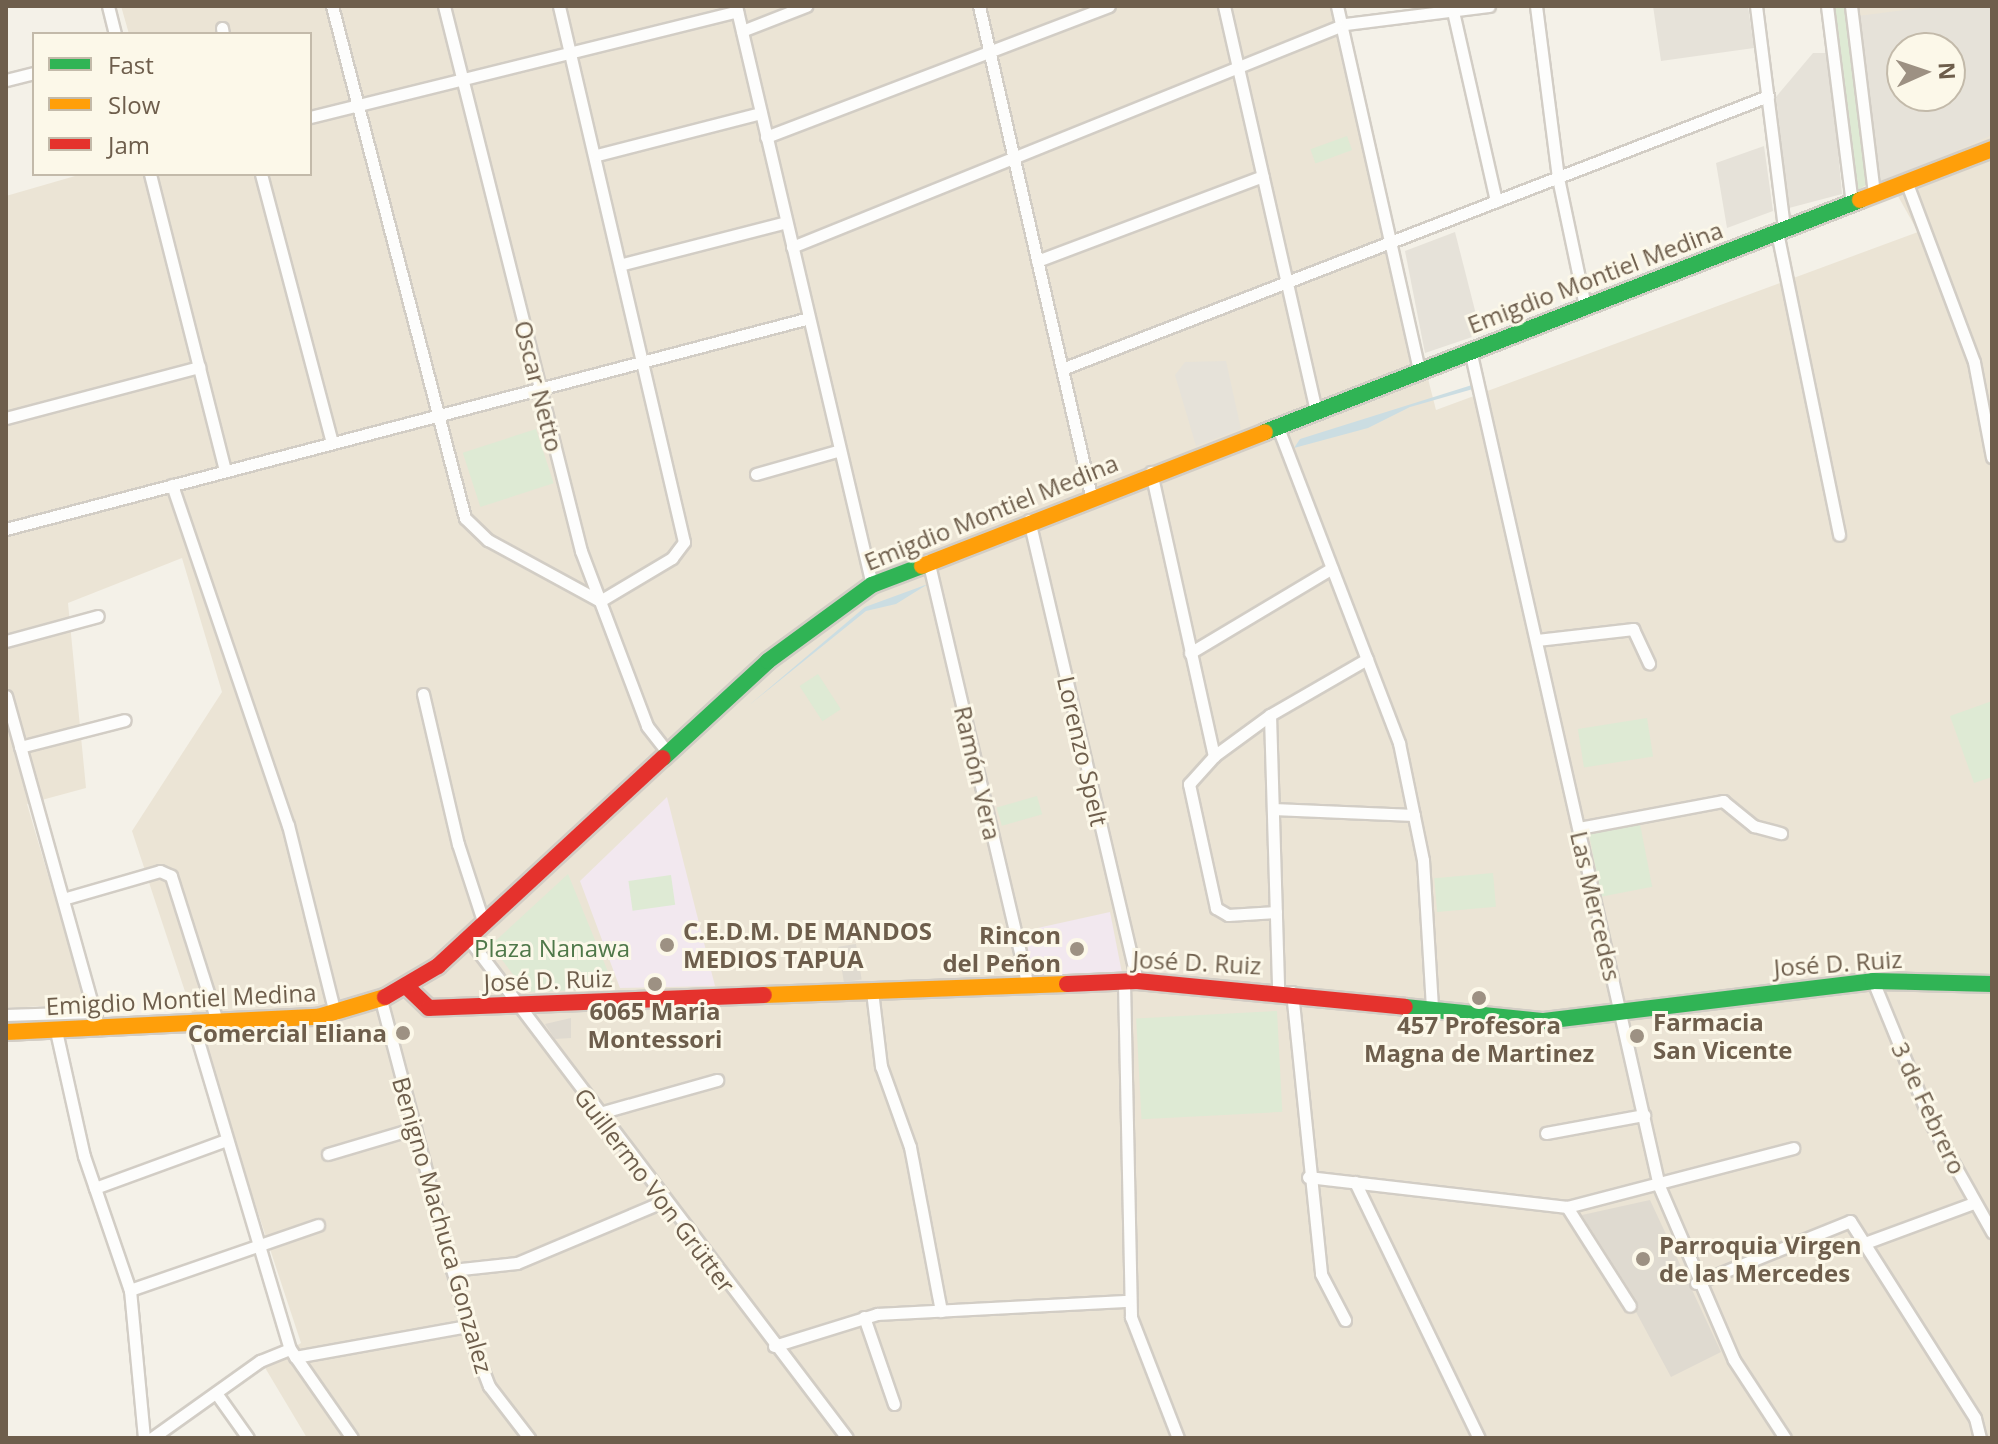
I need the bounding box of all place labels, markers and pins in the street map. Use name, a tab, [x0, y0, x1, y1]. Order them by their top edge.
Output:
place label: C.E.D.M. DE MANDOS MEDIOS TAPUA	[683, 917, 932, 973]
place label: Rincon del Peñon	[942, 921, 1061, 977]
marker: C.E.D.M. DE MANDOS MEDIOS TAPUA	[658, 936, 676, 954]
marker: Rincon del Peñon	[1068, 940, 1086, 958]
marker: 6065 Maria Montessori	[646, 975, 664, 993]
marker: 457 Profesora Magna de Martinez	[1470, 989, 1488, 1007]
place label: 6065 Maria Montessori	[588, 997, 722, 1053]
place label: Farmacia San Vicente	[1653, 1008, 1793, 1064]
place label: 457 Profesora Magna de Martinez	[1364, 1011, 1594, 1067]
place label: Comercial Eliana	[188, 1019, 387, 1047]
marker: Comercial Eliana	[394, 1024, 412, 1042]
marker: Farmacia San Vicente	[1628, 1027, 1646, 1045]
place label: Parroquia Virgen de las Mercedes	[1659, 1231, 1862, 1287]
marker: Parroquia Virgen de las Mercedes	[1634, 1250, 1652, 1268]

